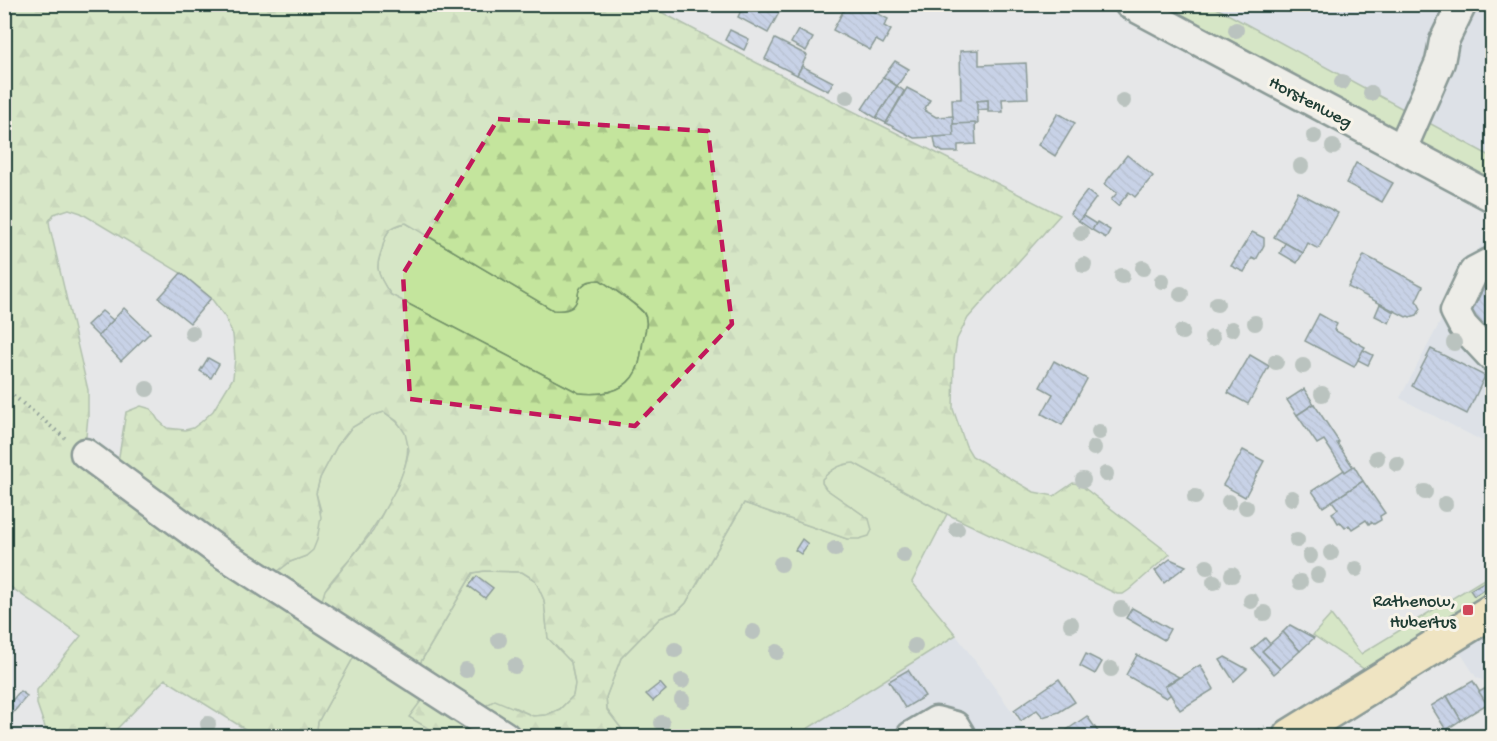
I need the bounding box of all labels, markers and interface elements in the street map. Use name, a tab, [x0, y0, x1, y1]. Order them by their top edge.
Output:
street label: Horstenweg	[1265, 73, 1355, 134]
place label: Rathenow, Hubertus	[1373, 592, 1457, 634]
marker: Rathenow, Hubertus	[1461, 603, 1475, 617]

